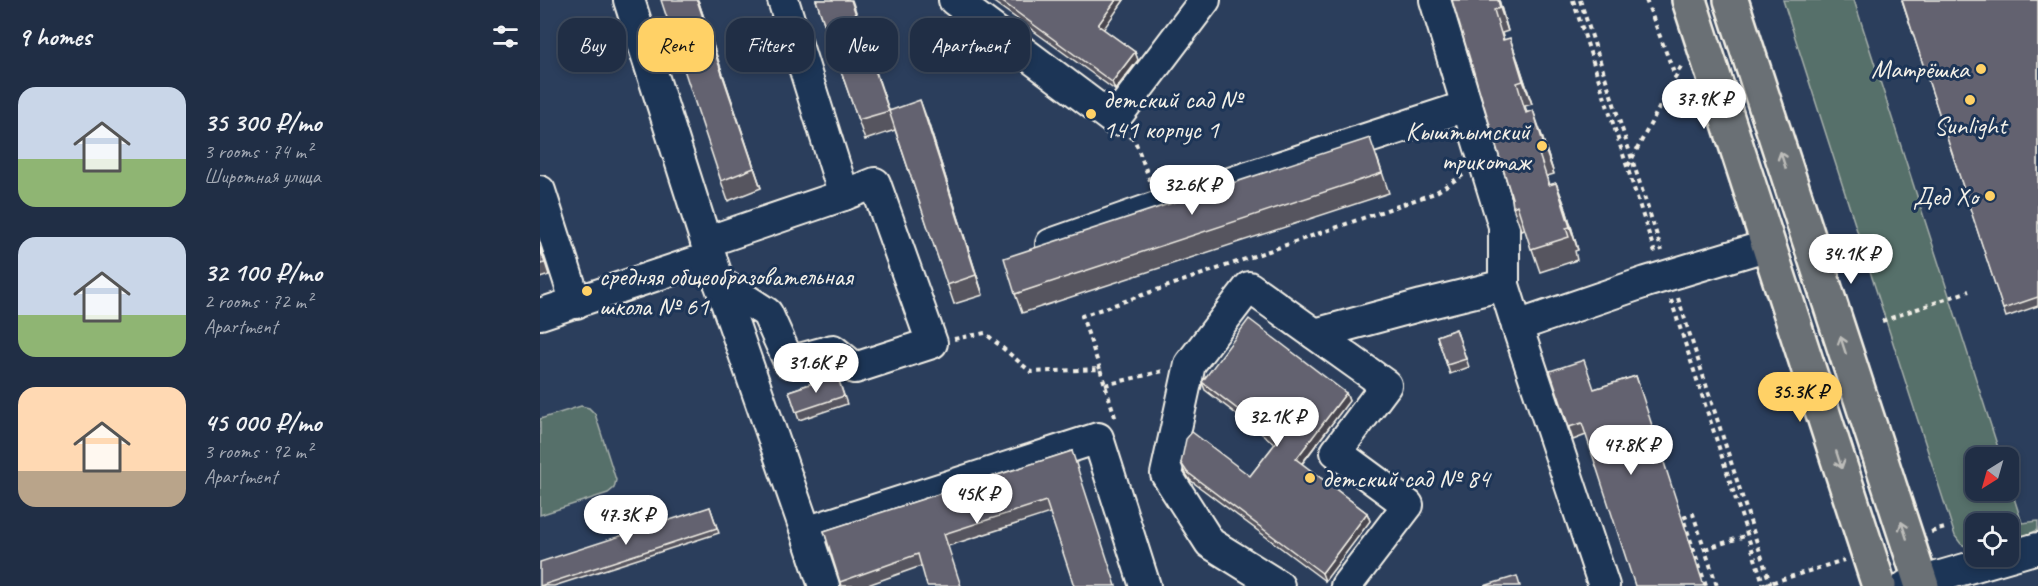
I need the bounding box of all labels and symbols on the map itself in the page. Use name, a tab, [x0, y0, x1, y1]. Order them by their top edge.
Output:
place label: Матрёшка	[1871, 53, 1971, 86]
marker: Матрёшка	[1974, 62, 1988, 76]
pin: 37.9K ₽	[1649, 79, 1759, 130]
place label: детский сад № 141 корпус 1	[1103, 83, 1245, 146]
marker: Sunlight	[1963, 93, 1977, 107]
marker: детский сад № 141 корпус 1	[1084, 107, 1098, 121]
place label: Sunlight	[1934, 109, 2009, 142]
place label: Кыштымский трикотаж	[1406, 115, 1533, 178]
marker: Кыштымский трикотаж	[1535, 139, 1549, 153]
one-way arrow	[1777, 151, 1788, 170]
pin: 32.6K ₽	[1137, 165, 1247, 216]
place label: Дед Хо	[1913, 180, 1981, 213]
marker: Дед Хо	[1983, 189, 1997, 203]
pin: 34.1K ₽	[1796, 234, 1906, 285]
place label: средняя общеобразовательная школа № 61	[599, 260, 855, 323]
marker: средняя общеобразовательная школа № 61	[580, 284, 594, 298]
one-way arrow	[1837, 336, 1848, 355]
pin: 31.6K ₽	[761, 343, 871, 394]
pin: 35.3K ₽	[1745, 372, 1855, 423]
pin: 32.1K ₽	[1222, 397, 1332, 448]
pin: 47.8K ₽	[1576, 425, 1686, 476]
north arrow	[1965, 447, 2019, 501]
one-way arrow	[1834, 450, 1845, 469]
place label: детский сад № 84	[1322, 462, 1492, 495]
marker: детский сад № 84	[1303, 471, 1317, 485]
pin: 45K ₽	[935, 474, 1019, 525]
pin: 47.3K ₽	[571, 495, 681, 546]
one-way arrow	[1898, 521, 1909, 540]

